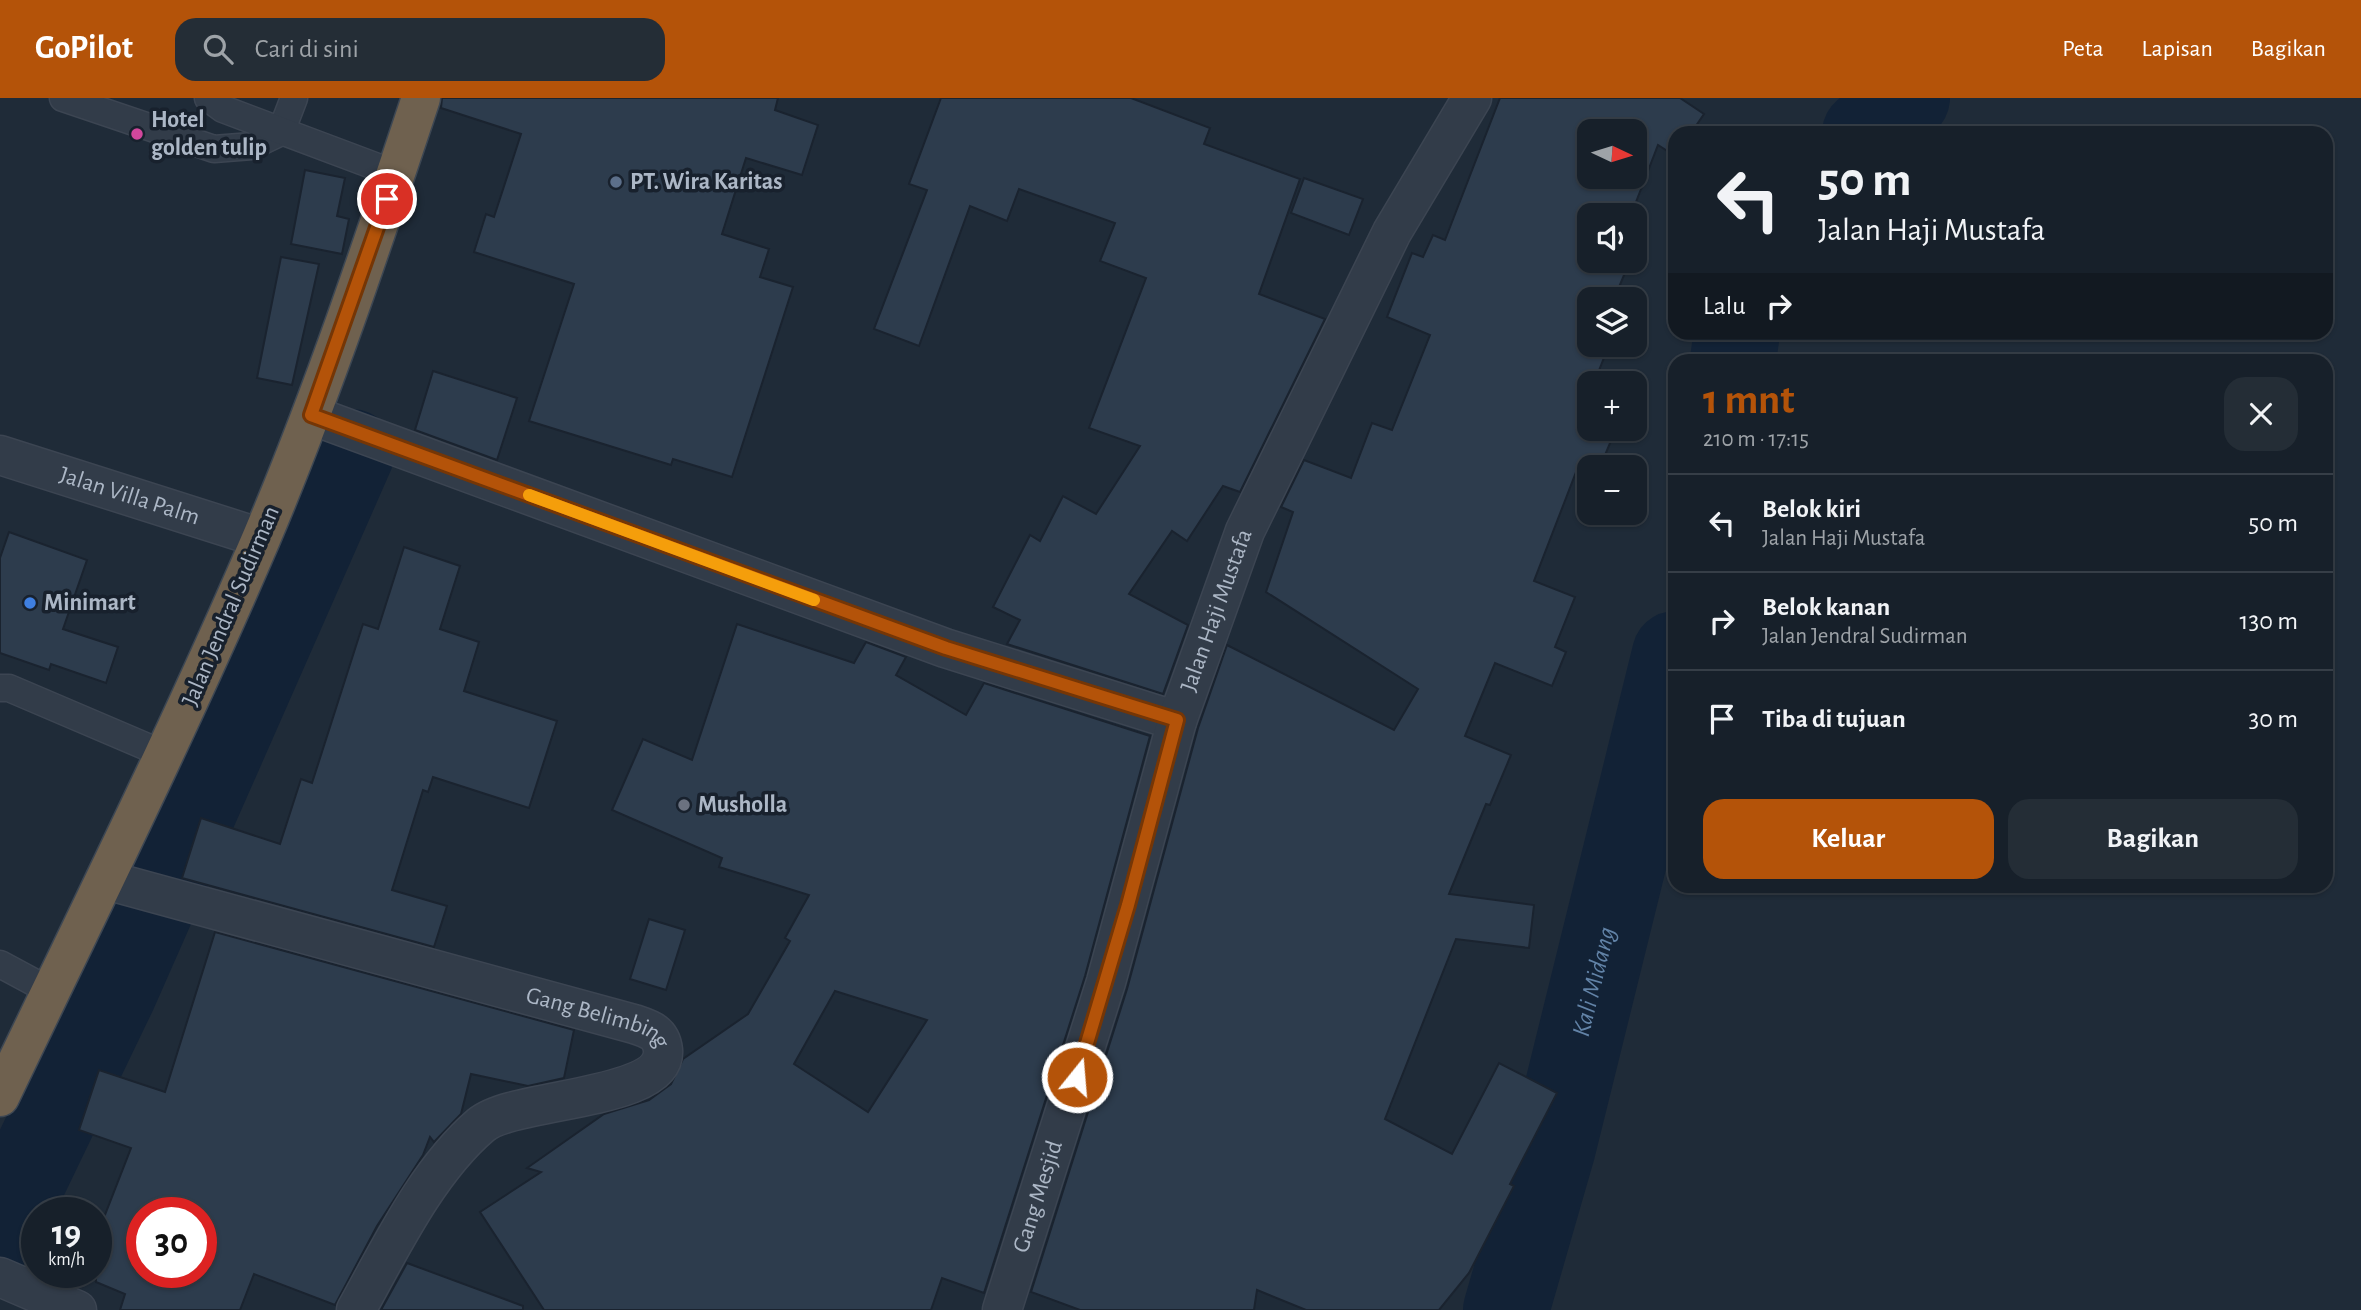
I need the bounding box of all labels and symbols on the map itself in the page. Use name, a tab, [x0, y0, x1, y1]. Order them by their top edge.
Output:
place label: Hotel golden tulip	[151, 108, 267, 160]
north arrow	[1577, 119, 1647, 189]
marker: Hotel golden tulip	[129, 126, 145, 142]
pin	[357, 169, 417, 229]
place label: PT. Wira Karitas	[630, 170, 782, 194]
marker: PT. Wira Karitas	[608, 174, 624, 190]
street label: Jalan Villa Palm	[57, 463, 203, 530]
street label: Jalan Jendral Sudirman	[178, 503, 284, 709]
street label: Jalan Haji Mustafa	[1177, 526, 1257, 695]
place label: Minimart	[44, 591, 136, 615]
marker: Minimart	[22, 595, 38, 611]
place label: Musholla	[698, 793, 787, 817]
marker: Musholla	[676, 797, 692, 813]
water label: Kali Midang	[1568, 924, 1620, 1039]
street label: Gang Belimbing	[523, 983, 674, 1052]
position arrow	[1040, 1040, 1114, 1114]
street label: Gang Mesjid	[1009, 1138, 1067, 1256]
speed limit sign: 30	[126, 1197, 217, 1288]

